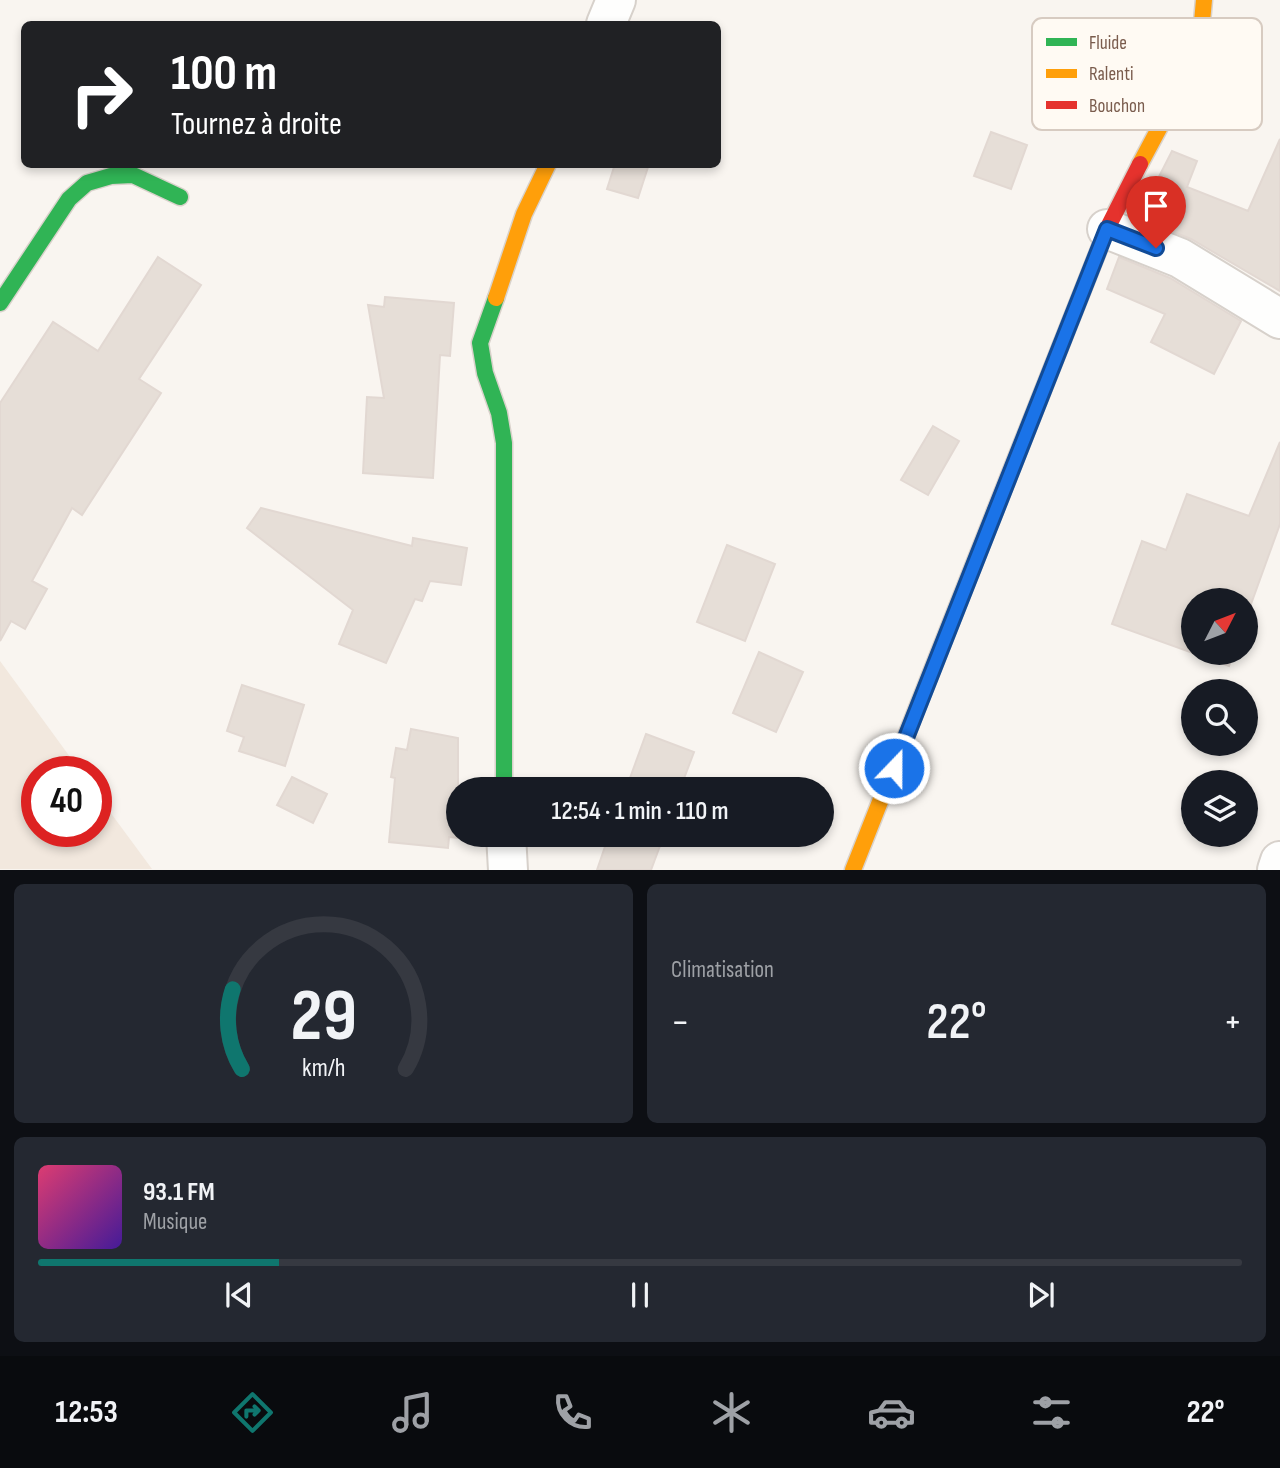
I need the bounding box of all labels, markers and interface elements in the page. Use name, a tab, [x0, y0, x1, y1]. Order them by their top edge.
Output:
legend	[1032, 18, 1262, 130]
text: Fluide	[1089, 32, 1127, 55]
text: 100 m	[171, 45, 277, 104]
icon: right	[56, 49, 147, 140]
text: Ralenti	[1089, 63, 1134, 86]
text: Bouchon	[1089, 95, 1145, 118]
text: Tournez à droite	[171, 105, 342, 144]
pin	[1126, 176, 1186, 248]
icon: arrive	[1137, 187, 1175, 225]
north arrow	[1181, 588, 1258, 665]
map controls	[1181, 588, 1258, 847]
button: search	[1181, 679, 1258, 756]
position arrow	[857, 731, 931, 805]
speed limit sign: 40	[21, 756, 112, 847]
button: layers	[1181, 770, 1258, 847]
text: 12:54 · 1 min · 110 m	[552, 796, 728, 827]
text: Climatisation	[671, 956, 774, 984]
text: 29	[290, 974, 357, 1062]
text: 22°	[926, 991, 987, 1054]
text: −	[671, 1000, 690, 1045]
text: +	[1223, 1000, 1242, 1045]
text: km/h	[302, 1053, 345, 1084]
text: 93.1 FM	[143, 1177, 215, 1208]
text: Musique	[143, 1208, 207, 1236]
icon: previous	[220, 1276, 258, 1314]
icon: pause	[621, 1276, 659, 1314]
icon: next	[1022, 1276, 1060, 1314]
icon: directions	[228, 1388, 277, 1437]
icon: music	[388, 1388, 437, 1437]
icon: phone	[548, 1388, 597, 1437]
icon: climate	[707, 1388, 756, 1437]
icon: car	[867, 1388, 916, 1437]
icon: filters	[1027, 1388, 1076, 1437]
text: 12:53	[55, 1393, 118, 1432]
text: 22°	[1186, 1393, 1225, 1432]

